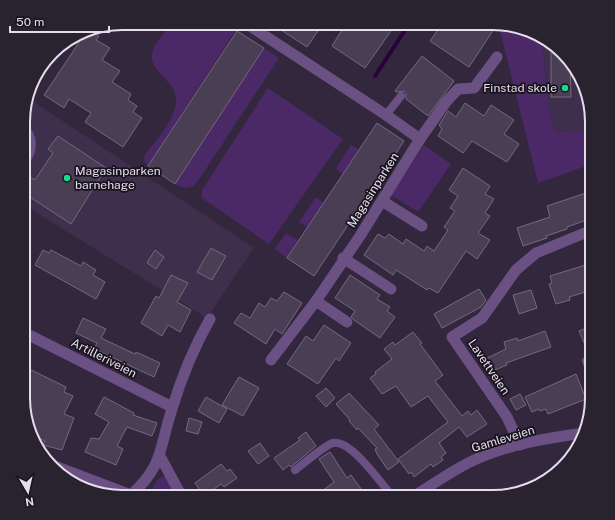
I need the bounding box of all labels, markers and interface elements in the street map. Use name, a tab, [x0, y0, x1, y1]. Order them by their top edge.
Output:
scale bar	[10, 8, 109, 34]
text: 50 m	[16, 15, 44, 29]
place label: Finstad skole	[483, 81, 557, 95]
marker: Finstad skole	[560, 83, 570, 93]
street label: Magasinparken	[344, 150, 402, 230]
place label: Magasinparken barnehage	[75, 164, 161, 192]
marker: Magasinparken barnehage	[62, 173, 72, 183]
street label: Artilleriveien	[69, 336, 139, 380]
street label: Lavettveien	[465, 337, 513, 397]
street label: Gamleveien	[470, 423, 536, 455]
north arrow	[8, 472, 48, 512]
text: N	[24, 495, 35, 508]

